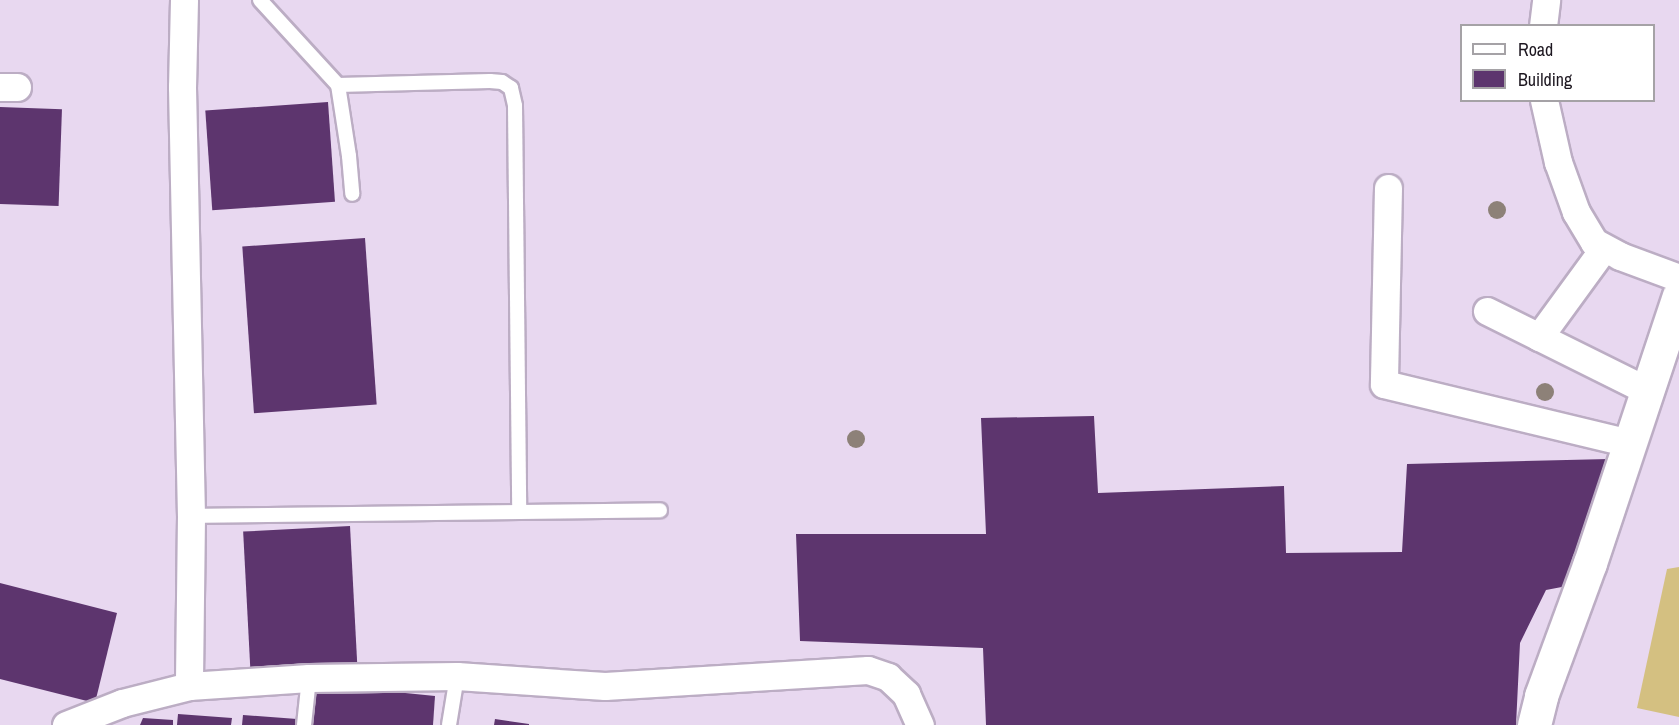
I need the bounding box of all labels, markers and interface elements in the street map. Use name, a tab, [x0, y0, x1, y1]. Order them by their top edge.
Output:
legend	[1460, 24, 1655, 102]
text: Road	[1518, 37, 1553, 62]
text: Building	[1518, 67, 1572, 92]

